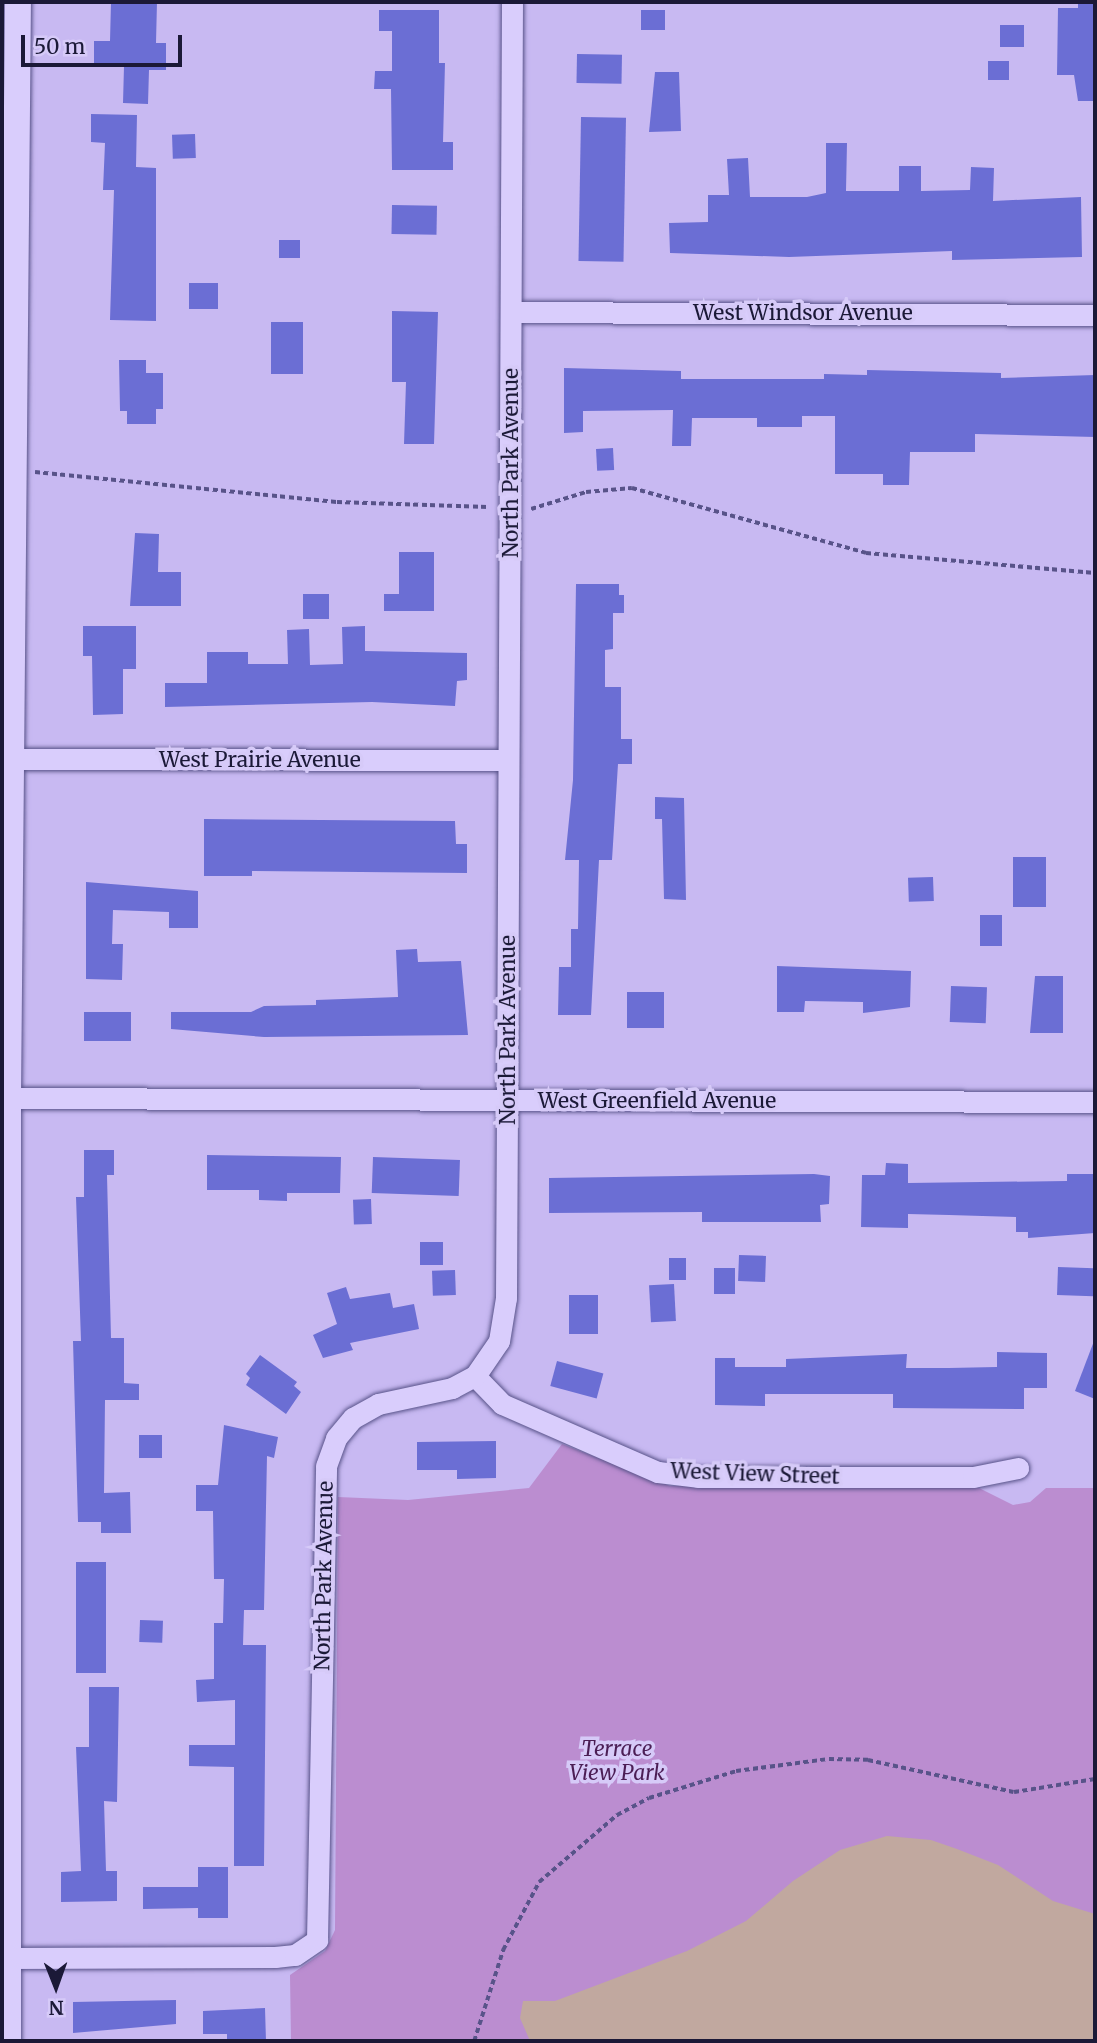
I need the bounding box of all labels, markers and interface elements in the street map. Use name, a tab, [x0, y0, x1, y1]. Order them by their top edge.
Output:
scale bar	[24, 21, 186, 65]
text: 50 m	[34, 33, 85, 60]
street label: West Windsor Avenue	[693, 300, 913, 326]
street label: North Park Avenue	[498, 368, 524, 558]
street label: West Prairie Avenue	[159, 747, 361, 773]
street label: North Park Avenue	[495, 935, 521, 1125]
street label: West Greenfield Avenue	[538, 1088, 776, 1114]
street label: West View Street	[670, 1458, 840, 1490]
street label: North Park Avenue	[310, 1481, 338, 1671]
park label: Terrace View Park	[569, 1736, 665, 1786]
north arrow	[21, 1952, 91, 2022]
text: N	[49, 1996, 64, 2020]

